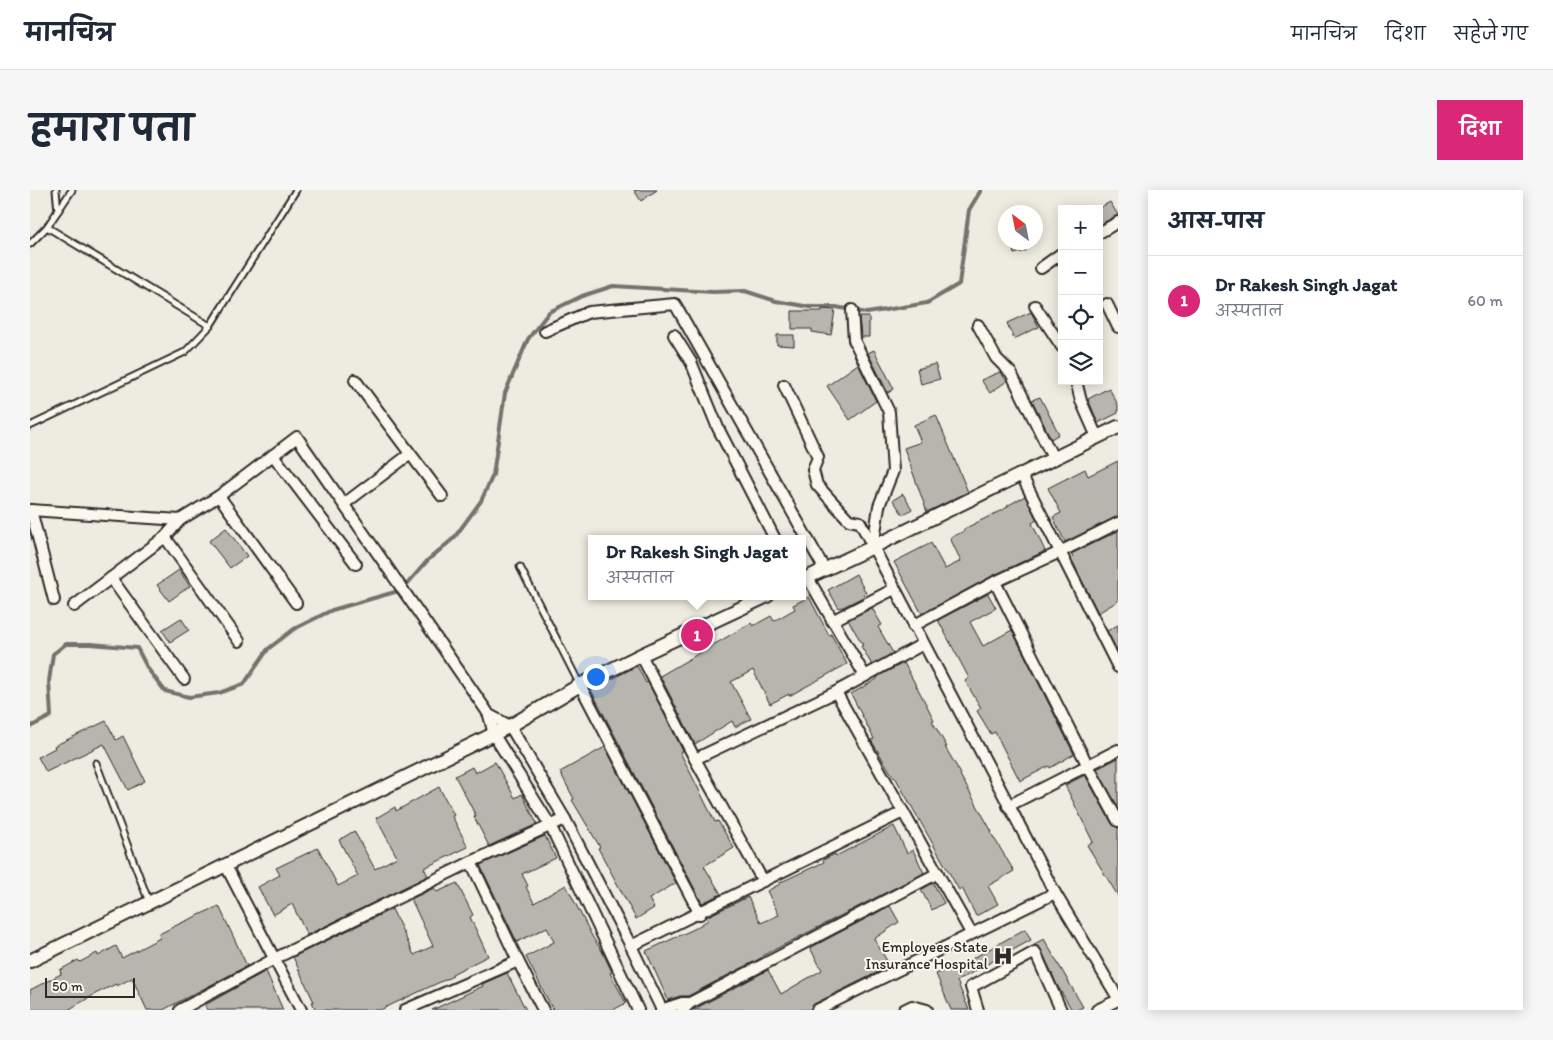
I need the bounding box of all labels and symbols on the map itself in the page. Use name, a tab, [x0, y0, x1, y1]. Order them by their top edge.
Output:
north arrow	[998, 205, 1043, 250]
pin: 1	[681, 616, 713, 654]
your location	[583, 664, 609, 690]
place label: Employees State Insurance Hospital	[865, 938, 989, 973]
hospital icon: Employees State Insurance Hospital	[992, 945, 1014, 967]
scale bar	[45, 975, 135, 998]

